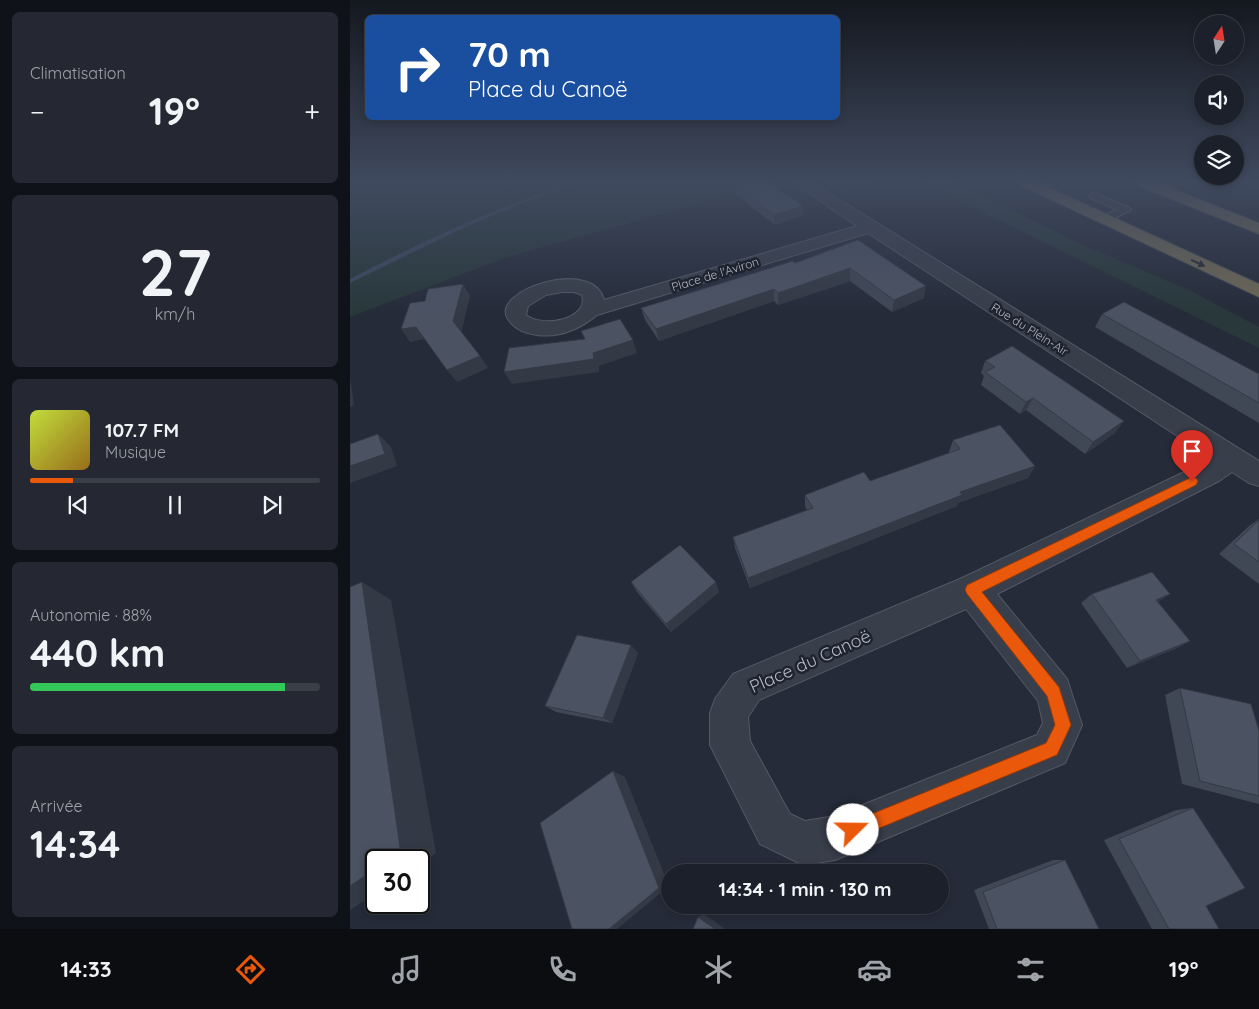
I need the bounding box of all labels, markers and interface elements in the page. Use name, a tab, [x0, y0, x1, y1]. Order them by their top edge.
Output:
north arrow	[1194, 15, 1244, 65]
map controls	[1194, 15, 1244, 185]
text: 70 m	[468, 32, 551, 76]
icon: right	[385, 35, 450, 100]
text: Climatisation	[30, 63, 126, 83]
text: Place du Canoë	[468, 75, 628, 103]
button: sound	[1194, 75, 1244, 125]
text: 19°	[149, 87, 200, 135]
text: −	[30, 94, 45, 129]
text: +	[304, 94, 320, 129]
button: layers	[1194, 135, 1244, 185]
text: 27	[139, 231, 211, 312]
street label: Place de l'Aviron	[669, 254, 761, 294]
one-way arrow	[1191, 259, 1205, 267]
street label: Rue du Plein-Air	[989, 299, 1072, 359]
text: km/h	[155, 304, 195, 324]
text: 107.7 FM	[105, 418, 179, 442]
pin	[1171, 430, 1213, 481]
icon: arrive	[1178, 437, 1206, 465]
text: Musique	[105, 442, 166, 462]
icon: previous	[64, 491, 92, 519]
icon: pause	[161, 491, 189, 519]
icon: next	[258, 491, 286, 519]
text: Autonomie · 88%	[30, 605, 152, 625]
street label: Place du Canoë	[746, 624, 874, 698]
text: 440 km	[30, 629, 165, 677]
text: Arrivée	[30, 796, 83, 816]
position arrow	[826, 803, 878, 855]
text: 14:34	[30, 820, 120, 868]
speed limit sign: 30	[365, 849, 430, 914]
text: 14:34 · 1 min · 130 m	[719, 877, 891, 901]
icon: directions	[233, 952, 268, 987]
icon: music	[389, 952, 424, 987]
icon: phone	[545, 952, 580, 987]
icon: climate	[701, 952, 736, 987]
icon: car	[857, 952, 892, 987]
icon: filters	[1013, 952, 1048, 987]
text: 14:33	[61, 955, 112, 983]
text: 19°	[1169, 955, 1198, 983]

